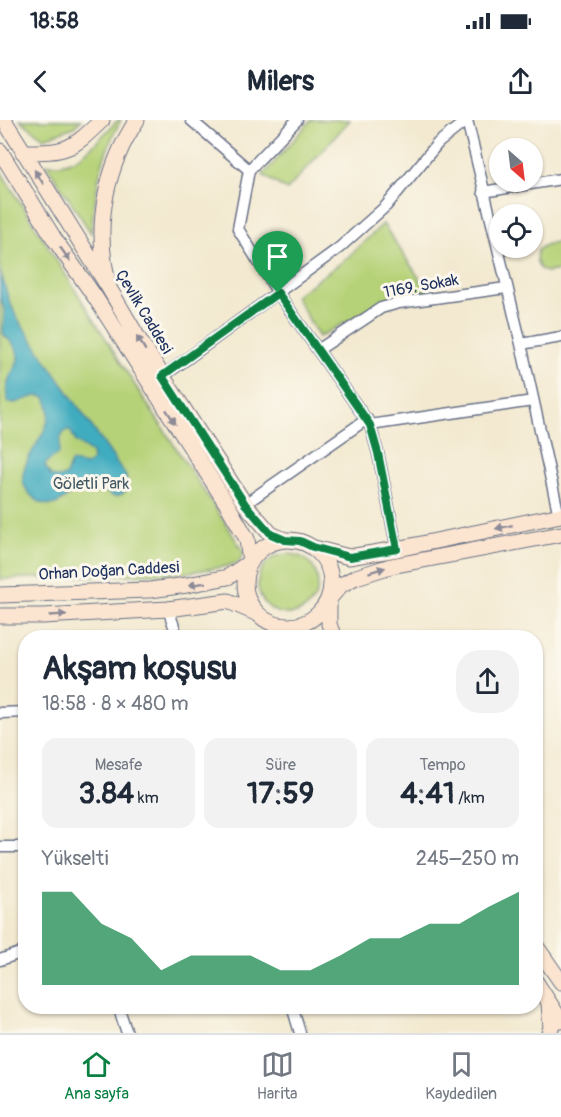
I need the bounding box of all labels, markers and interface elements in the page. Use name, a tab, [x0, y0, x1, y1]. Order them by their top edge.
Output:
text: 18:58	[30, 7, 79, 35]
icon: back	[24, 65, 57, 98]
text: Milers	[247, 65, 314, 98]
icon: share	[504, 65, 537, 98]
north arrow	[489, 138, 543, 192]
map controls	[489, 138, 543, 258]
one-way arrow	[33, 169, 44, 185]
button: locate	[489, 204, 543, 258]
pin	[252, 231, 303, 293]
icon: arrive	[261, 240, 294, 273]
one-way arrow	[59, 245, 71, 261]
street label: Çevlik Caddesi	[111, 266, 177, 358]
street label: 1169. Sokak	[382, 270, 460, 302]
one-way arrow	[135, 335, 146, 351]
one-way arrow	[166, 409, 177, 425]
park label: Göletli Park	[53, 474, 130, 494]
one-way arrow	[494, 523, 513, 532]
street label: Orhan Doğan Caddesi	[38, 557, 180, 585]
one-way arrow	[369, 565, 387, 574]
one-way arrow	[188, 579, 207, 588]
one-way arrow	[49, 611, 68, 620]
text: Akşam koşusu	[42, 648, 237, 689]
button: share	[456, 650, 519, 713]
text: 18:58 · 8 × 480 m	[42, 691, 189, 716]
text: Mesafe	[95, 755, 142, 775]
text: Süre	[265, 755, 296, 775]
text: Tempo	[419, 755, 466, 775]
text: 3.84	[78, 775, 134, 812]
text: 17:59	[247, 775, 314, 812]
text: 4:41	[400, 775, 455, 812]
text: km	[134, 788, 159, 808]
text: /km	[455, 788, 485, 808]
text: Yükselti	[42, 846, 109, 871]
text: 245–250 m	[416, 846, 519, 871]
tab: Ana sayfa	[64, 1048, 129, 1104]
tab: Harita	[257, 1048, 298, 1104]
tab: Kaydedilen	[425, 1048, 497, 1104]

